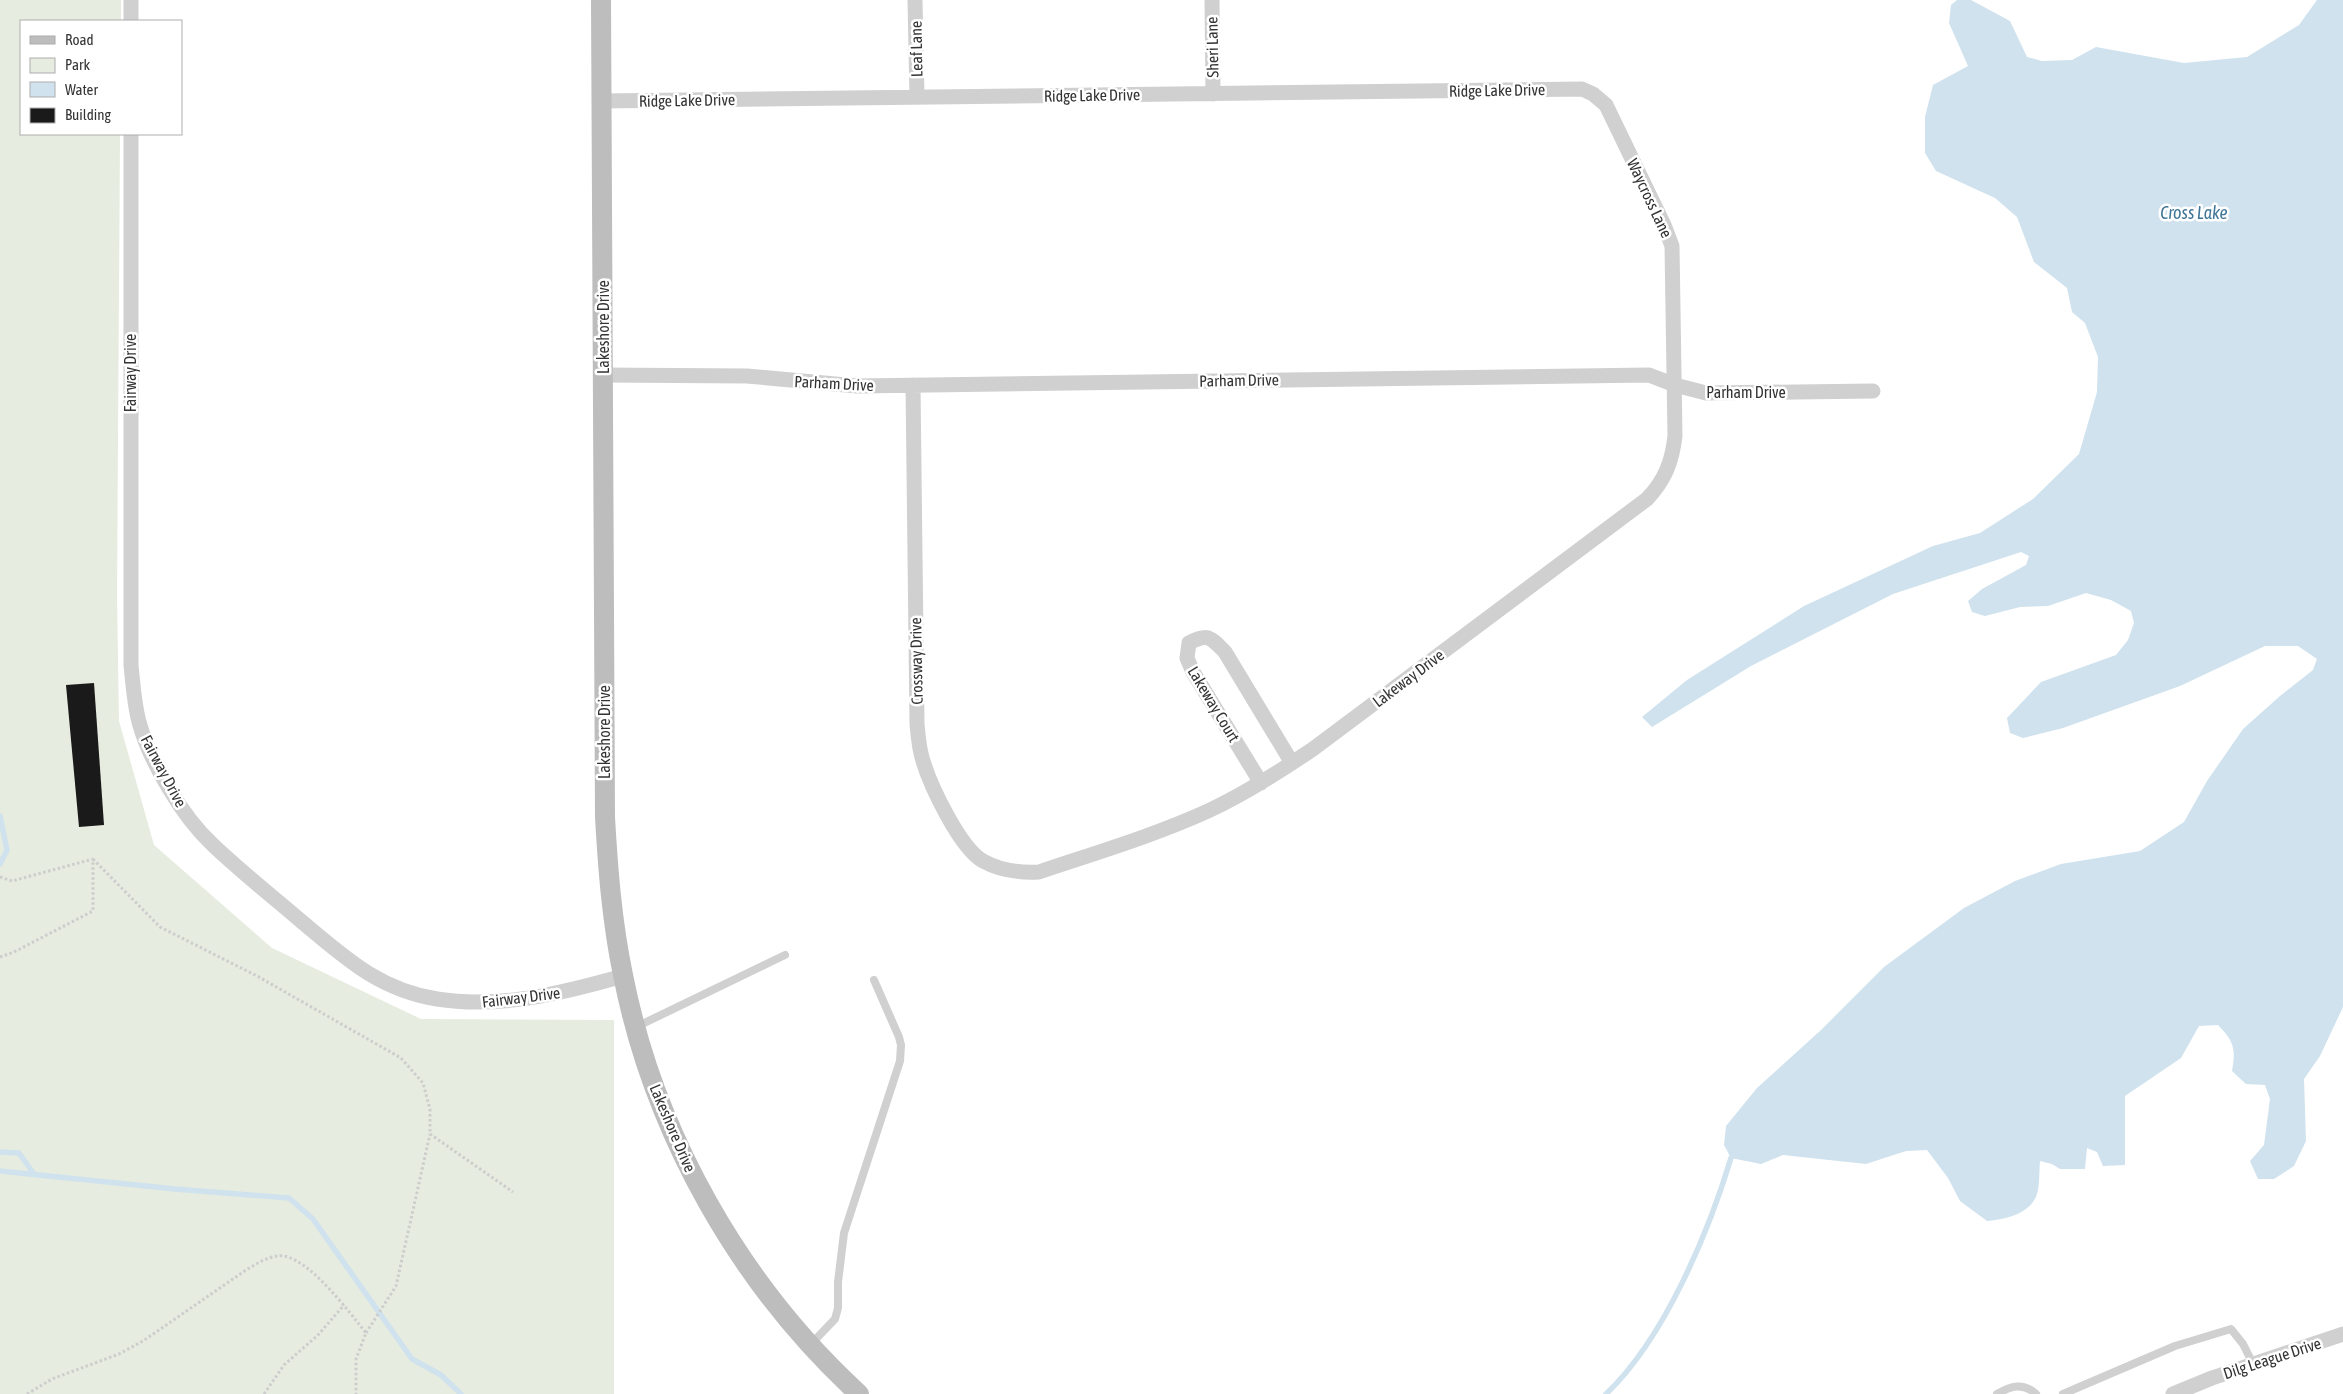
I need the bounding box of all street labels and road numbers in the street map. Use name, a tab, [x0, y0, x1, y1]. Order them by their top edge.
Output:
street label: Sheri Lane	[1202, 16, 1222, 78]
street label: Leaf Lane	[907, 21, 925, 77]
street label: Ridge Lake Drive	[1449, 80, 1545, 101]
street label: Ridge Lake Drive	[1044, 85, 1140, 106]
street label: Ridge Lake Drive	[639, 90, 735, 111]
street label: Waycross Lane	[1623, 156, 1676, 241]
street label: Lakeshore Drive	[594, 280, 612, 374]
street label: Fairway Drive	[121, 334, 140, 412]
street label: Parham Drive	[1199, 370, 1279, 390]
street label: Parham Drive	[794, 372, 874, 394]
street label: Parham Drive	[1706, 383, 1786, 401]
street label: Crossway Drive	[906, 617, 927, 705]
street label: Lakeway Drive	[1369, 645, 1448, 711]
street label: Lakeway Court	[1184, 663, 1244, 746]
street label: Lakeshore Drive	[595, 685, 613, 779]
street label: Fairway Drive	[137, 732, 190, 810]
street label: Fairway Drive	[481, 983, 561, 1012]
street label: Lakeshore Drive	[646, 1081, 700, 1175]
street label: Dilg League Drive	[2221, 1334, 2323, 1383]

